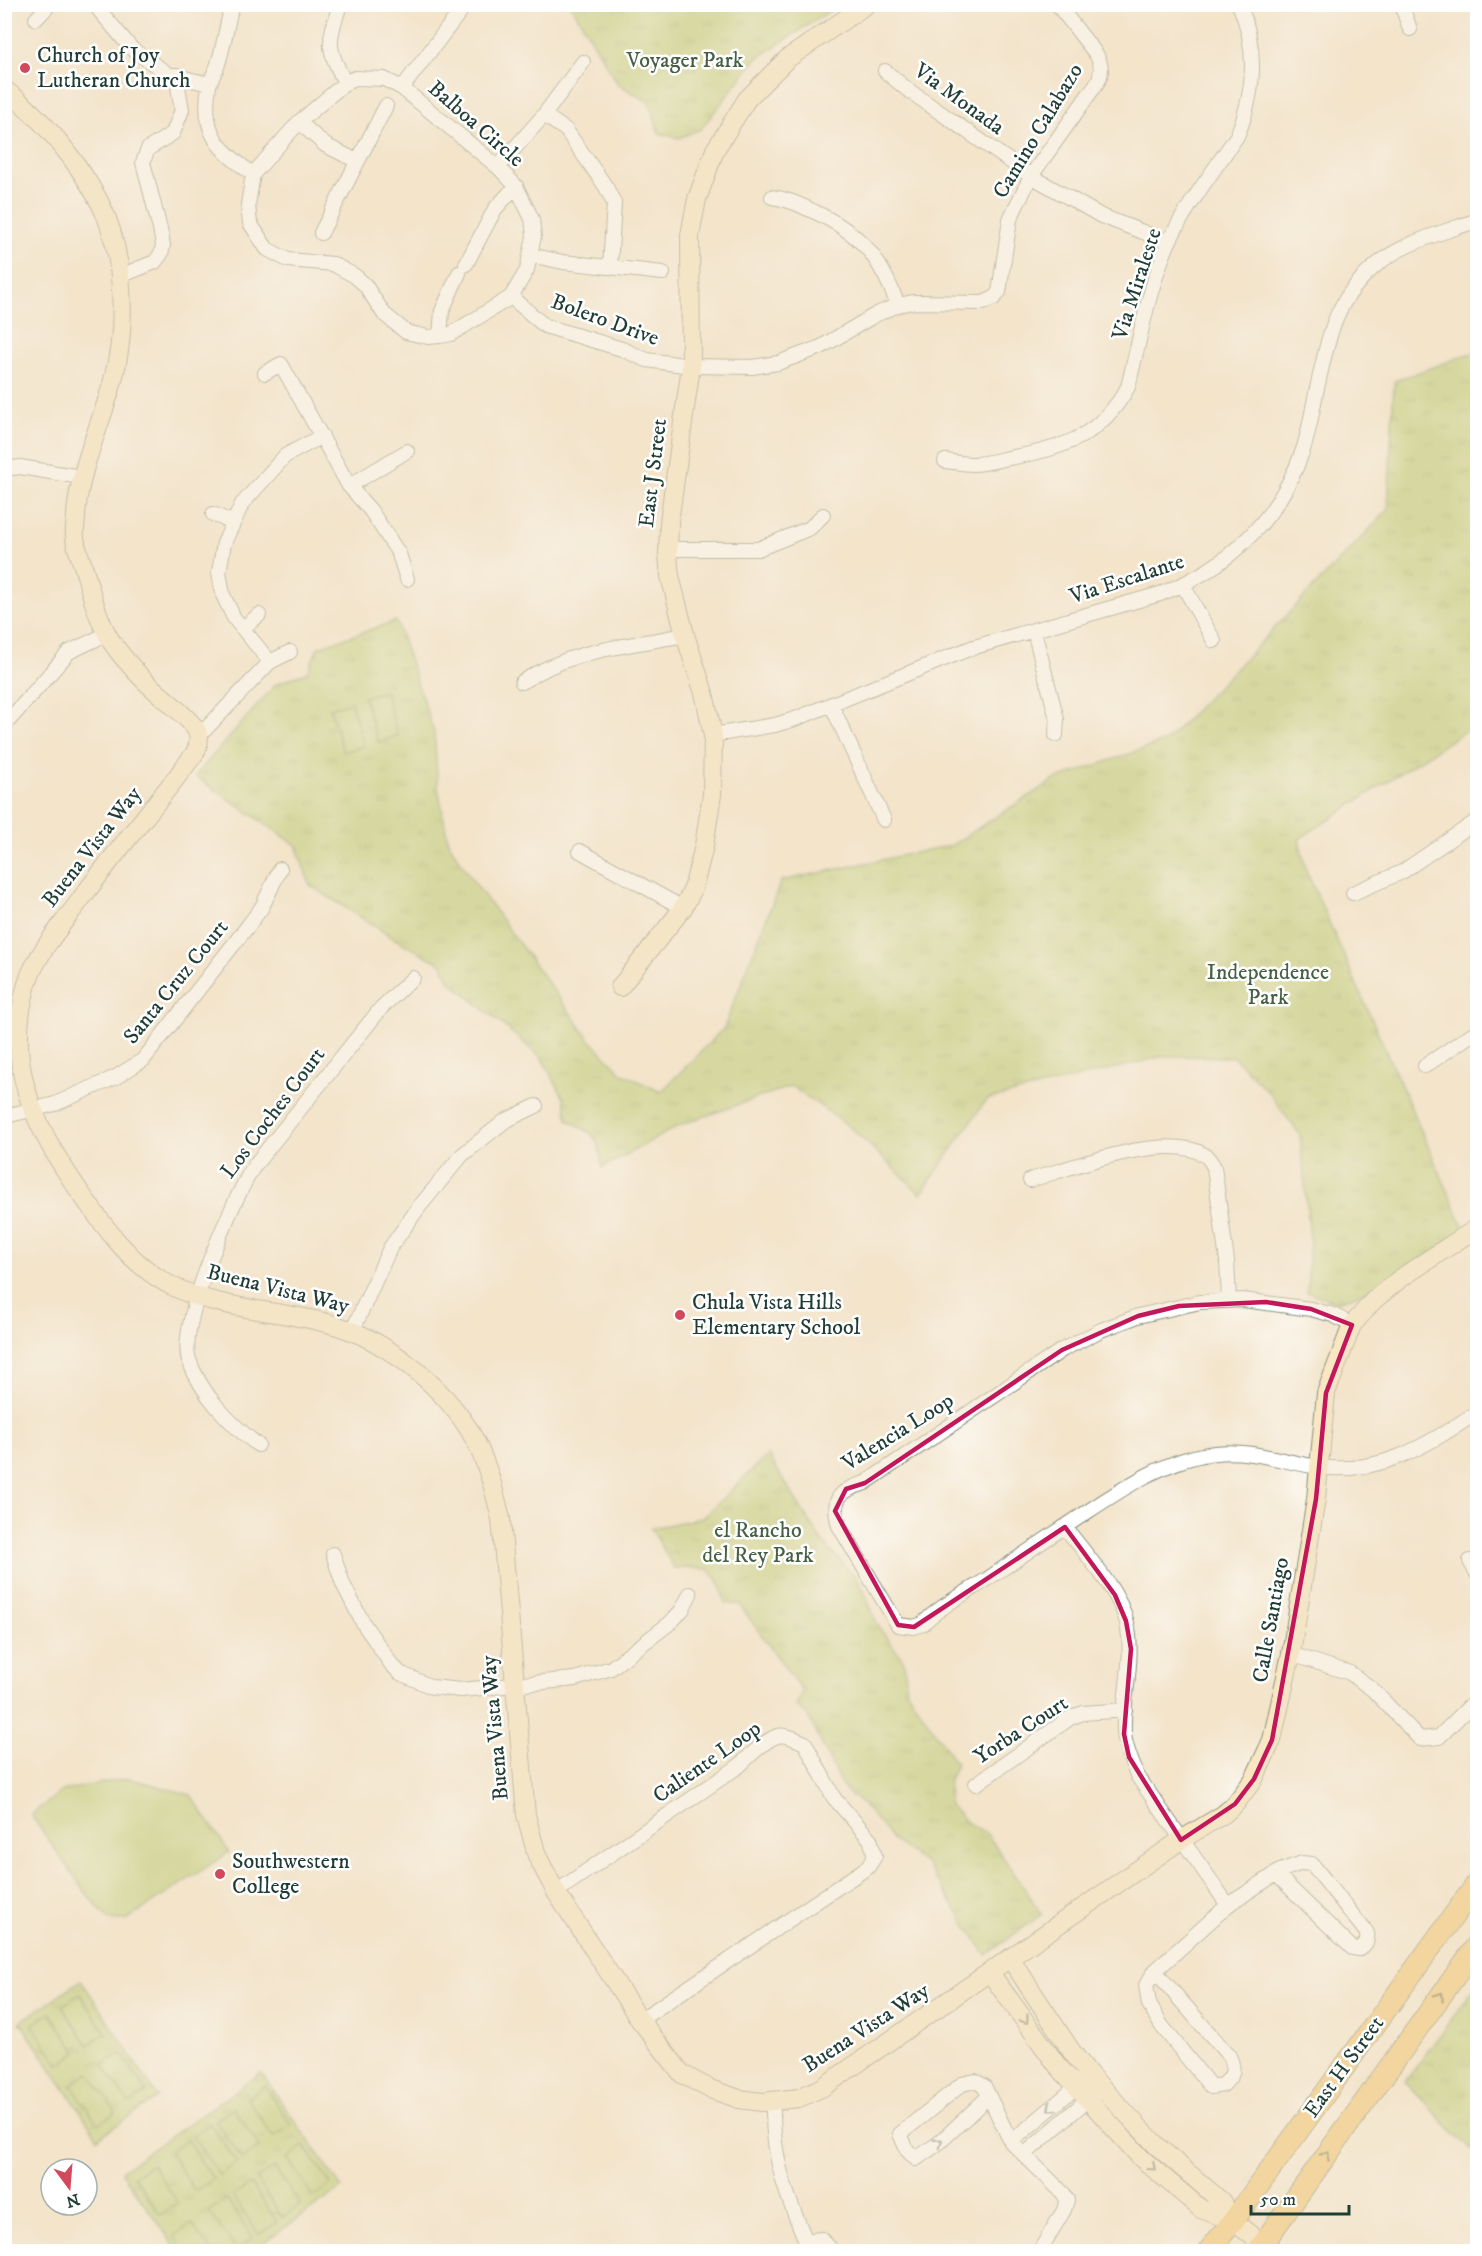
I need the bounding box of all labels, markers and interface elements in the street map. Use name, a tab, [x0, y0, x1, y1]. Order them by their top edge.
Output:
place label: Church of Joy Lutheran Church	[37, 42, 191, 94]
park label: Voyager Park	[625, 47, 744, 74]
street label: Via Monada	[908, 57, 1010, 141]
street label: Camino Calabazo	[987, 59, 1089, 203]
marker: Church of Joy Lutheran Church	[18, 61, 32, 75]
street label: Balboa Circle	[422, 75, 530, 173]
street label: Via Miraleste	[1106, 225, 1168, 344]
street label: Bolero Drive	[547, 288, 663, 352]
street label: East J Street	[633, 417, 673, 529]
street label: Via Escalante	[1065, 548, 1188, 610]
street label: Buena Vista Way	[37, 781, 148, 913]
street label: Santa Cruz Court	[118, 914, 234, 1050]
park label: Independence Park	[1207, 959, 1329, 1011]
street label: Los Coches Court	[215, 1042, 331, 1184]
street label: Buena Vista Way	[204, 1258, 352, 1320]
place label: Chula Vista Hills Elementary School	[692, 1289, 861, 1341]
marker: Chula Vista Hills Elementary School	[673, 1308, 687, 1322]
street label: Valencia Loop	[836, 1387, 959, 1477]
park label: el Rancho del Rey Park	[702, 1517, 814, 1569]
street label: Calle Santiago	[1247, 1555, 1295, 1685]
street label: Buena Vista Way	[475, 1654, 515, 1802]
street label: Yorba Court	[969, 1690, 1073, 1770]
street label: Caliente Loop	[648, 1715, 766, 1809]
place label: Southwestern College	[232, 1848, 350, 1900]
marker: Southwestern College	[213, 1867, 227, 1881]
street label: Buena Vista Way	[798, 1977, 935, 2079]
one-way arrow	[1432, 1992, 1443, 2003]
street label: East H Street	[1298, 2011, 1390, 2123]
one-way arrow	[1017, 2014, 1028, 2025]
one-way arrow	[1047, 2101, 1058, 2112]
one-way arrow	[932, 2139, 943, 2150]
one-way arrow	[1319, 2151, 1330, 2162]
north arrow	[39, 2157, 99, 2217]
one-way arrow	[1145, 2160, 1156, 2171]
scale bar	[1251, 2178, 1348, 2216]
text: N	[64, 2189, 82, 2212]
text: 50 m	[1260, 2189, 1296, 2211]

